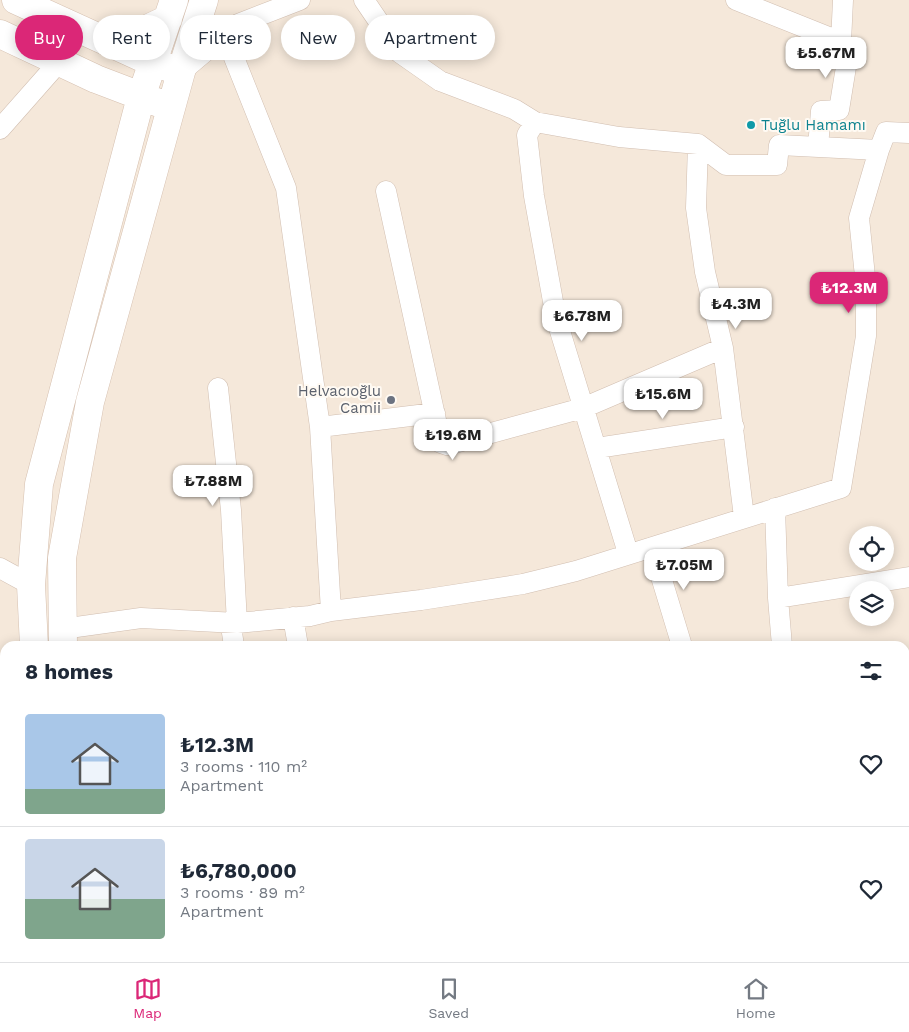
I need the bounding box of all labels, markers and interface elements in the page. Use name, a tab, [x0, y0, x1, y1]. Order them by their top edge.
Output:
chip: Buy	[15, 15, 83, 60]
chip: Rent	[93, 15, 170, 60]
chip: Filters	[180, 15, 271, 60]
chip: New	[281, 15, 355, 60]
chip: Apartment	[365, 15, 495, 60]
pin: ₺5.67M	[785, 36, 867, 79]
text: ₺5.67M	[796, 43, 856, 62]
place label: Tuğlu Hamamı	[761, 116, 866, 134]
marker: Tuğlu Hamamı	[745, 119, 757, 131]
pin: ₺12.3M	[808, 272, 890, 314]
text: ₺12.3M	[821, 278, 877, 297]
pin: ₺4.3M	[701, 288, 771, 330]
text: ₺4.3M	[711, 294, 761, 313]
pin: ₺6.78M	[541, 300, 623, 342]
text: ₺6.78M	[553, 306, 611, 325]
pin: ₺15.6M	[622, 378, 704, 420]
place label: Helvacıoğlu Camii	[298, 382, 381, 417]
text: ₺15.6M	[635, 384, 691, 403]
marker: Helvacıoğlu Camii	[385, 394, 397, 406]
pin: ₺19.6M	[412, 418, 494, 461]
text: ₺19.6M	[425, 425, 481, 444]
pin: ₺7.88M	[172, 464, 254, 507]
text: ₺7.88M	[184, 471, 242, 490]
map controls	[849, 526, 894, 626]
button: locate	[849, 526, 894, 571]
pin: ₺7.05M	[643, 548, 725, 591]
text: ₺7.05M	[655, 555, 713, 574]
button: layers	[849, 581, 894, 626]
icon: filters	[857, 657, 885, 685]
text: 8 homes	[25, 659, 113, 684]
text: ₺12.3M	[180, 732, 254, 757]
icon: home	[65, 734, 125, 794]
icon: heart	[857, 750, 885, 778]
text: 3 rooms · 110 m²	[180, 757, 307, 776]
text: Apartment	[180, 776, 263, 795]
text: ₺6,780,000	[180, 858, 297, 883]
icon: home	[65, 859, 125, 919]
icon: heart	[857, 875, 885, 903]
text: 3 rooms · 89 m²	[180, 883, 305, 902]
text: Apartment	[180, 902, 263, 921]
tab: Map	[133, 975, 162, 1021]
tab: Saved	[428, 975, 469, 1021]
tab: Home	[736, 975, 776, 1021]

